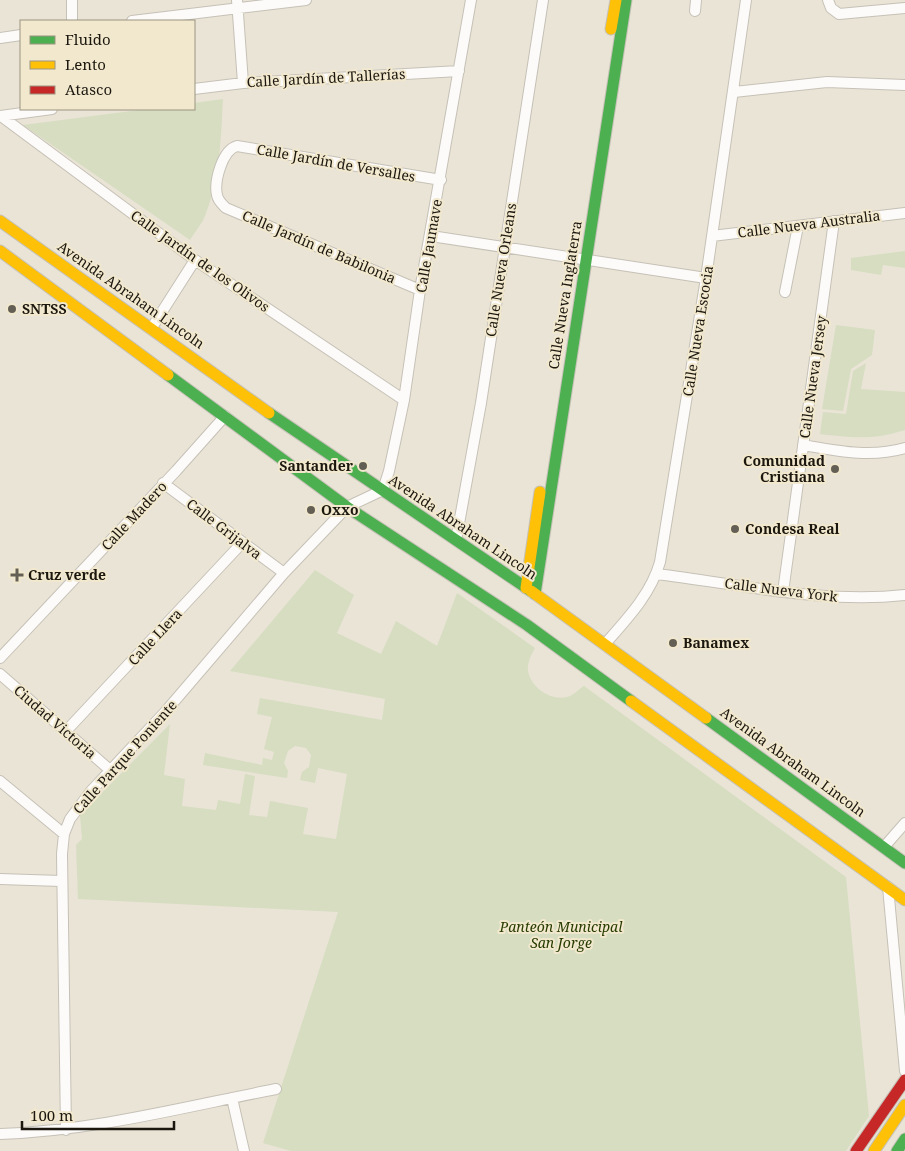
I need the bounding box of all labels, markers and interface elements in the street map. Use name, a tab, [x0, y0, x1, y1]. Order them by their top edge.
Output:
legend	[20, 20, 195, 110]
text: Fluido	[65, 29, 111, 49]
text: Lento	[65, 54, 106, 74]
street label: Calle Jardín de Tallerías	[246, 64, 406, 91]
text: Atasco	[65, 79, 112, 99]
street label: Calle Jardín de Versalles	[255, 139, 417, 186]
street label: Calle Jaumave	[411, 198, 446, 294]
street label: Calle Nueva Orleans	[481, 202, 520, 338]
street label: Calle Jardín de los Olivos	[127, 205, 273, 316]
street label: Calle Nueva Australia	[737, 205, 881, 242]
street label: Calle Jardín de Babilonia	[239, 206, 399, 288]
street label: Calle Nueva Inglaterra	[543, 219, 586, 371]
street label: Avenida Abraham Lincoln	[54, 237, 208, 353]
street label: Calle Nueva Escocia	[678, 264, 717, 398]
place label: SNTSS	[22, 299, 67, 318]
marker: SNTSS	[6, 303, 18, 315]
street label: Calle Nueva Jersey	[794, 314, 831, 440]
place label: Comunidad Cristiana	[743, 451, 825, 486]
place label: Santander	[279, 456, 354, 475]
marker: Santander	[357, 460, 369, 472]
marker: Comunidad Cristiana	[829, 463, 841, 475]
street label: Avenida Abraham Lincoln	[385, 470, 541, 583]
street label: Calle Madero	[97, 477, 171, 554]
street label: Calle Grijalva	[183, 494, 266, 563]
place label: Oxxo	[321, 500, 359, 519]
marker: Oxxo	[305, 504, 317, 516]
place label: Condesa Real	[745, 519, 840, 538]
marker: Condesa Real	[729, 523, 741, 535]
place label: Cruz verde	[28, 565, 106, 584]
marker: Cruz verde	[10, 568, 24, 582]
street label: Calle Nueva York	[724, 573, 839, 606]
street label: Calle Llera	[123, 604, 186, 669]
place label: Banamex	[683, 633, 749, 652]
marker: Banamex	[667, 637, 679, 649]
street label: Ciudad Victoria	[10, 681, 101, 763]
street label: Calle Parque Poniente	[68, 696, 181, 818]
street label: Avenida Abraham Lincoln	[717, 702, 870, 821]
park label: Panteón Municipal San Jorge	[499, 917, 623, 952]
scale bar	[22, 1098, 175, 1130]
text: 100 m	[30, 1105, 73, 1125]

